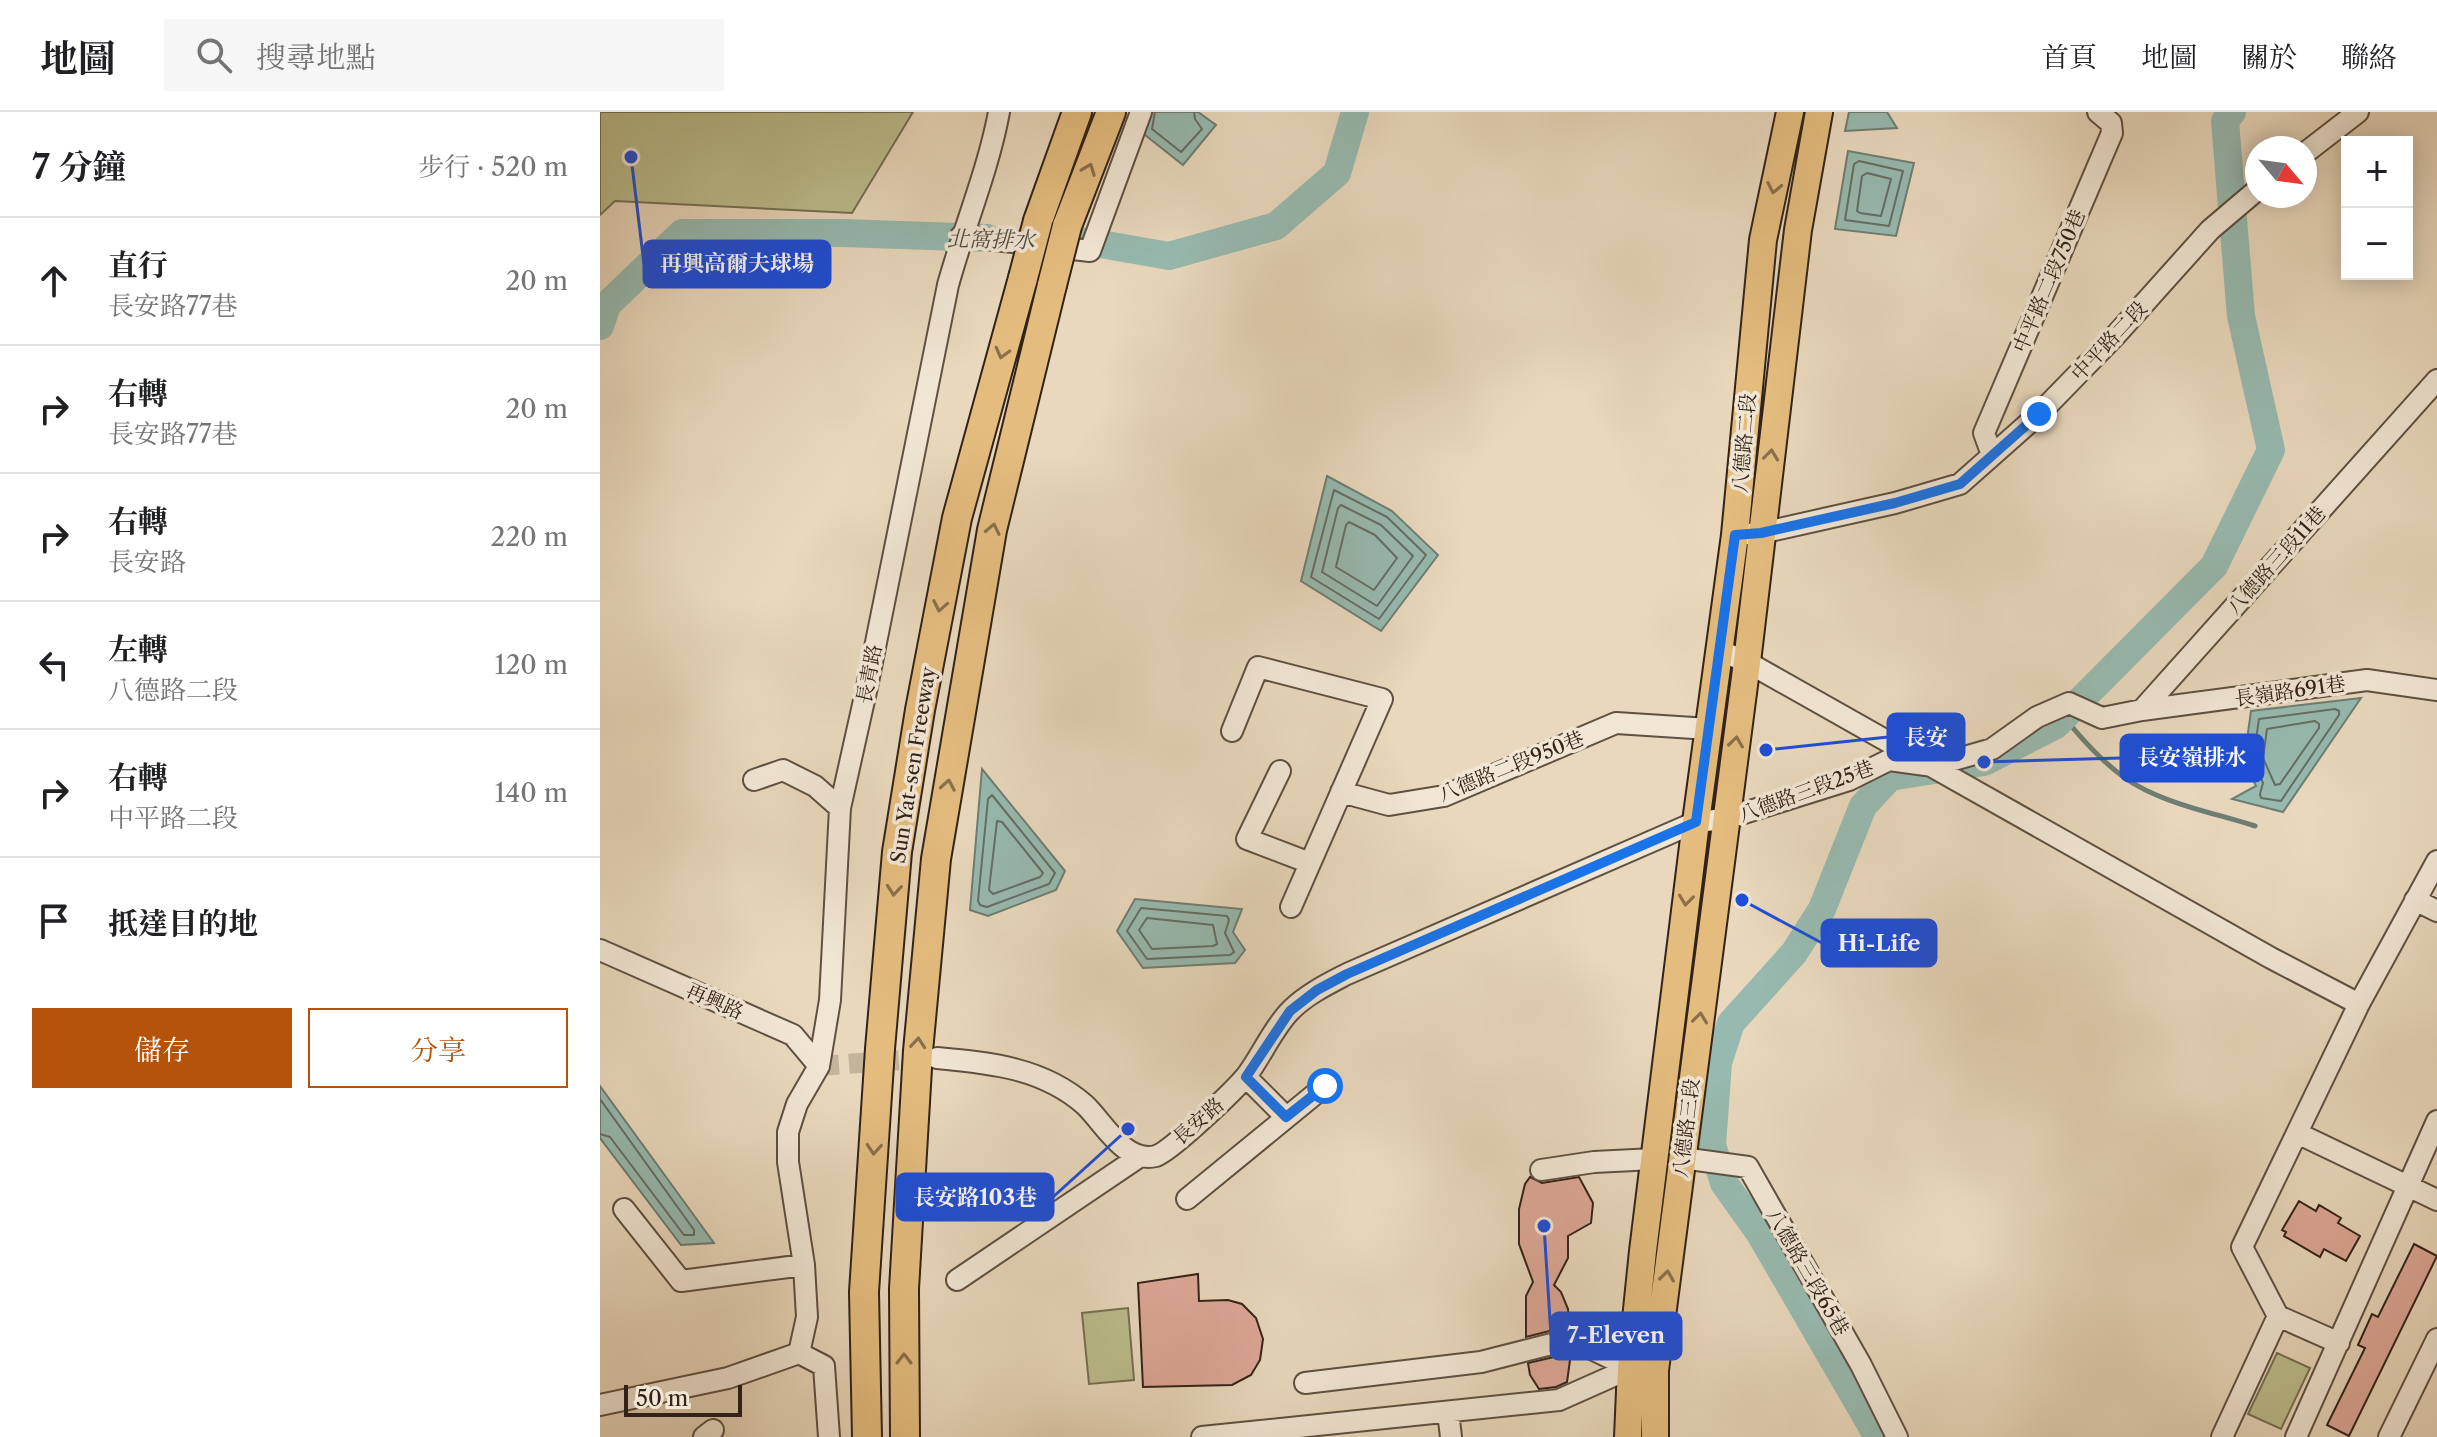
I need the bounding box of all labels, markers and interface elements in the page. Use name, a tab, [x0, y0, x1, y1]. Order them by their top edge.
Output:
search box	[164, 19, 724, 91]
icon: search	[192, 33, 236, 77]
text: 地圖	[40, 35, 116, 82]
text: 搜尋地點	[256, 39, 376, 76]
text: 首頁	[2041, 40, 2097, 74]
text: 地圖	[2141, 40, 2197, 74]
text: 關於	[2241, 40, 2297, 74]
text: 聯絡	[2341, 40, 2397, 74]
north arrow	[2245, 136, 2317, 208]
map controls	[2341, 136, 2413, 280]
button: +	[2341, 136, 2413, 208]
text: 7 分鐘	[32, 146, 126, 188]
text: 步行 · 520 m	[418, 151, 568, 183]
one-way arrow	[1079, 163, 1096, 177]
one-way arrow	[1766, 181, 1783, 195]
street label: 中平路二段750巷	[2008, 206, 2090, 356]
button: −	[2341, 208, 2413, 280]
water label: 北窩排水	[947, 225, 1037, 254]
callout: 再興高爾夫球場	[644, 241, 830, 287]
text: 直行	[108, 247, 168, 284]
text: 再興高爾夫球場	[660, 250, 814, 277]
icon: ahead	[32, 259, 76, 303]
text: 20 m	[505, 265, 568, 297]
text: 長安路77巷	[108, 290, 238, 322]
street label: 中平路二段	[2066, 296, 2152, 386]
one-way arrow	[995, 346, 1012, 360]
text: 右轉	[108, 375, 168, 412]
icon: right	[32, 387, 76, 431]
street label: 八德路二段	[1728, 392, 1760, 494]
text: 20 m	[505, 393, 568, 425]
route end	[2021, 396, 2057, 432]
text: 長安路77巷	[108, 418, 238, 450]
one-way arrow	[1762, 448, 1779, 461]
street label: 八德路三段11巷	[2221, 501, 2331, 619]
text: 右轉	[108, 503, 168, 540]
icon: right	[32, 515, 76, 559]
text: 220 m	[490, 521, 568, 553]
one-way arrow	[984, 523, 1001, 536]
text: 長安路	[108, 546, 186, 578]
one-way arrow	[933, 599, 950, 612]
text: 左轉	[108, 631, 168, 668]
street label: 長青路	[851, 642, 887, 706]
icon: left	[32, 643, 76, 687]
text: 120 m	[494, 649, 568, 681]
street label: Sun Yat-sen Freeway	[886, 664, 941, 865]
street label: 長嶺路691巷	[2233, 671, 2347, 711]
text: 八德路二段	[108, 674, 238, 706]
callout: 長安	[1888, 714, 1964, 760]
text: 長安	[1904, 724, 1948, 751]
street label: 八德路二段950巷	[1435, 726, 1587, 806]
one-way arrow	[1727, 735, 1744, 749]
callout: 長安嶺排水	[2121, 735, 2263, 781]
text: 長安嶺排水	[2137, 744, 2247, 771]
street label: 八德路三段25巷	[1735, 755, 1877, 827]
text: 右轉	[108, 759, 168, 796]
icon: right	[32, 771, 76, 815]
text: 140 m	[494, 777, 568, 809]
one-way arrow	[939, 779, 956, 792]
text: 中平路二段	[108, 802, 238, 834]
one-way arrow	[885, 884, 902, 897]
one-way arrow	[1678, 894, 1695, 907]
icon: arrive	[32, 899, 76, 943]
text: 抵達目的地	[108, 905, 258, 942]
callout: Hi-Life	[1822, 920, 1936, 966]
text: Hi-Life	[1838, 930, 1920, 957]
street label: 再興路	[683, 978, 747, 1024]
button: 儲存	[32, 1008, 292, 1088]
button: 分享	[308, 1008, 568, 1088]
one-way arrow	[1691, 1011, 1708, 1025]
one-way arrow	[910, 1036, 927, 1049]
route start	[1307, 1068, 1343, 1104]
street label: 八德路三段	[1668, 1077, 1704, 1179]
street label: 長安路	[1167, 1092, 1229, 1150]
one-way arrow	[866, 1143, 883, 1156]
callout: 長安路103巷	[897, 1174, 1053, 1220]
text: 長安路103巷	[913, 1184, 1037, 1211]
street label: 八德路三段65巷	[1762, 1204, 1854, 1340]
one-way arrow	[1658, 1269, 1675, 1283]
callout: 7-Eleven	[1551, 1313, 1681, 1359]
text: 7-Eleven	[1567, 1322, 1665, 1349]
one-way arrow	[895, 1352, 913, 1365]
scale bar	[624, 1381, 742, 1417]
text: 50 m	[636, 1385, 688, 1412]

